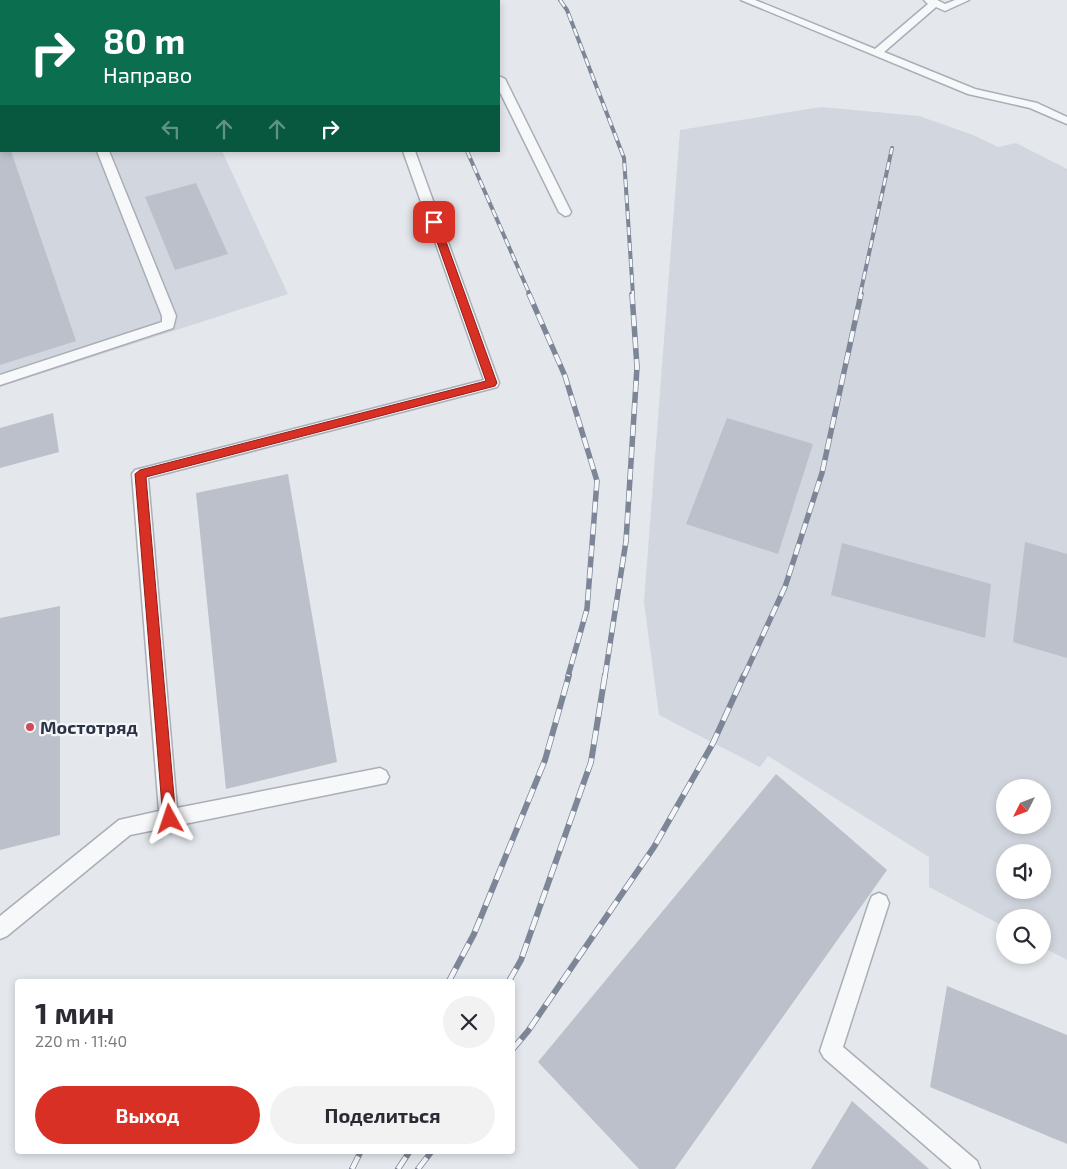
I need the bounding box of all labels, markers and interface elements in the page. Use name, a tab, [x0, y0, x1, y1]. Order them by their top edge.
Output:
text: 80 m	[103, 19, 185, 61]
icon: right	[20, 20, 85, 85]
text: Направо	[103, 61, 192, 87]
icon: left	[157, 115, 185, 143]
icon: ahead	[210, 115, 238, 143]
icon: ahead	[263, 115, 291, 143]
icon: right	[316, 115, 344, 143]
pin	[413, 201, 455, 243]
icon: arrive	[420, 208, 448, 236]
place label: Мостотряд	[40, 716, 138, 738]
marker: Мостотряд	[24, 721, 36, 733]
north arrow	[996, 779, 1051, 834]
map controls	[996, 779, 1051, 964]
position arrow	[143, 792, 195, 844]
button: sound	[996, 844, 1051, 899]
button: search	[996, 909, 1051, 964]
text: 1 мин	[35, 994, 114, 1030]
button: close	[443, 996, 495, 1048]
text: 220 m · 11:40	[35, 1031, 127, 1050]
button: Выход	[35, 1086, 260, 1144]
button: Поделиться	[270, 1086, 495, 1144]

